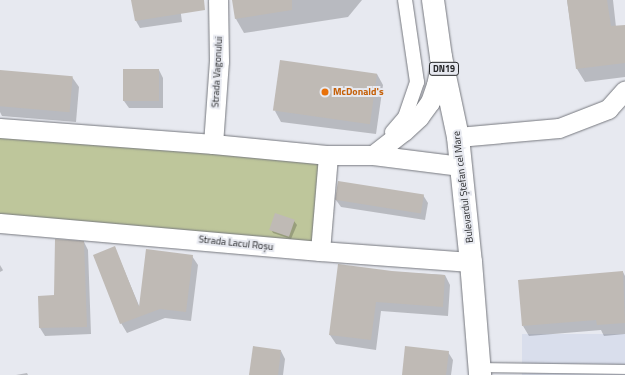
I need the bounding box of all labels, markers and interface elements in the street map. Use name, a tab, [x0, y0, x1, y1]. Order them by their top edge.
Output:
street label: Strada Vagonului	[209, 36, 225, 108]
road number: DN19	[428, 62, 460, 76]
place label: McDonald's	[333, 86, 384, 98]
marker: McDonald's	[320, 87, 330, 97]
street label: Bulevardul Ștefan cel Mare	[450, 130, 476, 244]
street label: Strada Lacul Roșu	[198, 233, 274, 253]

